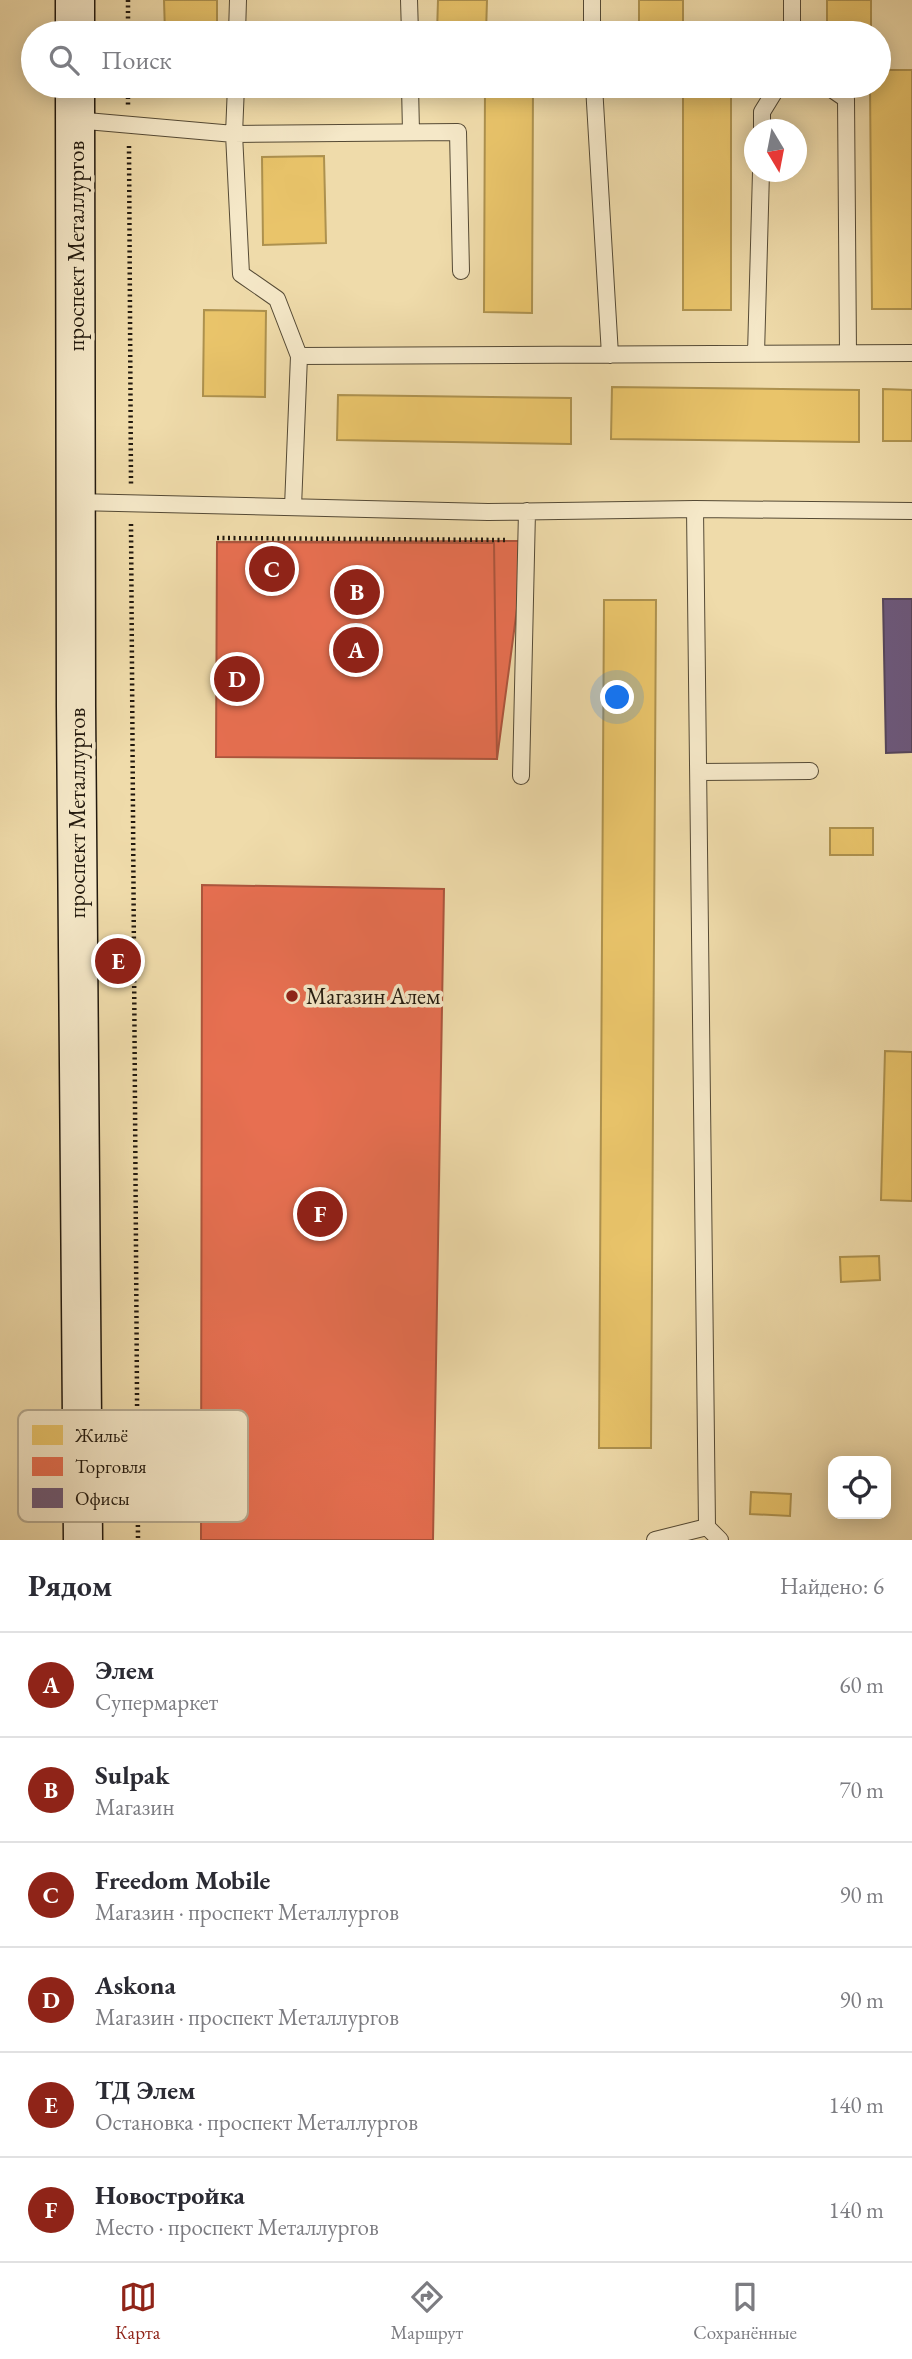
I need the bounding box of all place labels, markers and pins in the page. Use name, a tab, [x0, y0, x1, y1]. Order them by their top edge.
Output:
pin: C	[249, 543, 295, 595]
pin: B	[334, 566, 380, 618]
pin: A	[333, 624, 379, 676]
pin: D	[214, 653, 260, 705]
pin: E	[95, 935, 141, 987]
place label: Магазин Алем	[306, 981, 441, 1011]
marker: Магазин Алем	[284, 988, 300, 1004]
pin: F	[297, 1188, 343, 1240]

